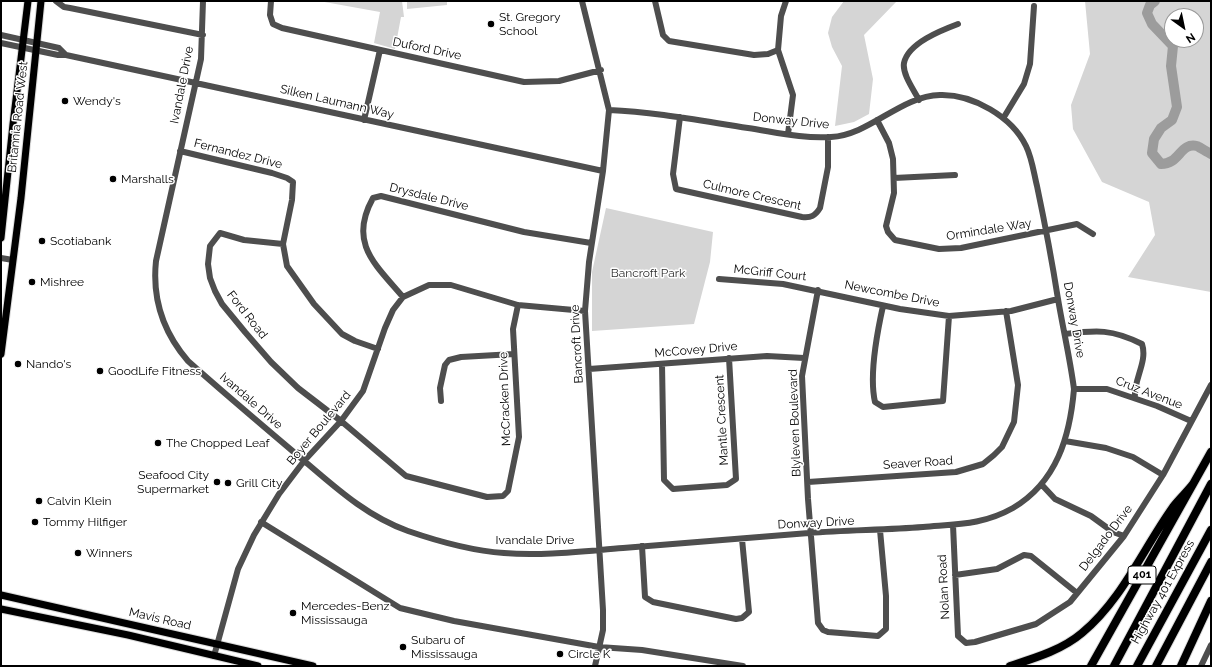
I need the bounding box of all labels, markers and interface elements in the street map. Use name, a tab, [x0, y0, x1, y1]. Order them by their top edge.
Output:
north arrow	[1164, 8, 1204, 48]
place label: St. Gregory School	[499, 10, 560, 38]
marker: St. Gregory School	[486, 19, 496, 29]
text: N	[1183, 30, 1197, 45]
street label: Duford Drive	[391, 35, 463, 63]
street label: Ivandale Drive	[167, 45, 197, 125]
street label: Britannia Road West	[5, 61, 31, 173]
street label: Silken Laumann Way	[279, 82, 395, 122]
place label: Wendy's	[73, 94, 121, 108]
marker: Wendy's	[60, 96, 70, 106]
street label: Donway Drive	[752, 110, 830, 132]
street label: Fernandez Drive	[192, 136, 284, 172]
place label: Marshalls	[121, 172, 174, 186]
marker: Marshalls	[108, 174, 118, 184]
street label: Culmore Crescent	[701, 177, 803, 213]
street label: Drysdale Drive	[388, 180, 470, 214]
street label: Ormindale Way	[945, 216, 1033, 244]
place label: Scotiabank	[50, 234, 111, 248]
marker: Scotiabank	[37, 236, 47, 246]
street label: McGriff Court	[733, 262, 807, 284]
park label: Bancroft Park	[611, 266, 685, 280]
place label: Mishree	[40, 275, 84, 289]
marker: Mishree	[27, 277, 37, 287]
street label: Newcombe Drive	[843, 278, 941, 310]
street label: Donway Drive	[1060, 281, 1088, 359]
street label: Ford Road	[224, 288, 270, 342]
street label: Bancroft Drive	[568, 304, 586, 384]
street label: McCovey Drive	[654, 339, 738, 361]
street label: McCracken Drive	[496, 352, 514, 446]
place label: Nando's	[26, 357, 71, 371]
marker: Nando's	[13, 359, 23, 369]
place label: GoodLife Fitness	[108, 364, 201, 378]
marker: GoodLife Fitness	[95, 366, 105, 376]
street label: Blyleven Boulevard	[786, 369, 804, 477]
street label: Ivandale Drive	[217, 370, 285, 432]
street label: Mantle Crescent	[712, 374, 732, 466]
street label: Cruz Avenue	[1113, 374, 1185, 412]
street label: Boyer Boulevard	[284, 388, 354, 468]
place label: The Chopped Leaf	[166, 436, 270, 450]
marker: The Chopped Leaf	[153, 438, 163, 448]
street label: Seaver Road	[883, 453, 953, 473]
place label: Seafood City Supermarket	[137, 468, 209, 496]
place label: Grill City	[236, 476, 282, 490]
marker: Seafood City Supermarket	[212, 477, 222, 487]
marker: Grill City	[223, 478, 233, 488]
place label: Calvin Klein	[47, 494, 112, 508]
marker: Calvin Klein	[34, 496, 44, 506]
street label: Delgado Drive	[1076, 502, 1136, 574]
street label: Donway Drive	[777, 514, 855, 532]
place label: Tommy Hilfiger	[43, 515, 127, 529]
marker: Tommy Hilfiger	[30, 517, 40, 527]
street label: Ivandale Drive	[496, 533, 574, 547]
street label: Highway 401 Express	[1128, 537, 1198, 647]
place label: Winners	[86, 546, 132, 560]
marker: Winners	[73, 548, 83, 558]
street label: Nolan Road	[935, 554, 953, 620]
road number: 401	[1128, 566, 1156, 584]
place label: Mercedes-Benz Mississauga	[301, 599, 389, 627]
street label: Mavis Road	[127, 605, 193, 633]
marker: Mercedes-Benz Mississauga	[288, 608, 298, 618]
place label: Subaru of Mississauga	[411, 633, 478, 661]
marker: Subaru of Mississauga	[398, 642, 408, 652]
place label: Circle K	[568, 647, 611, 661]
marker: Circle K	[555, 649, 565, 659]

